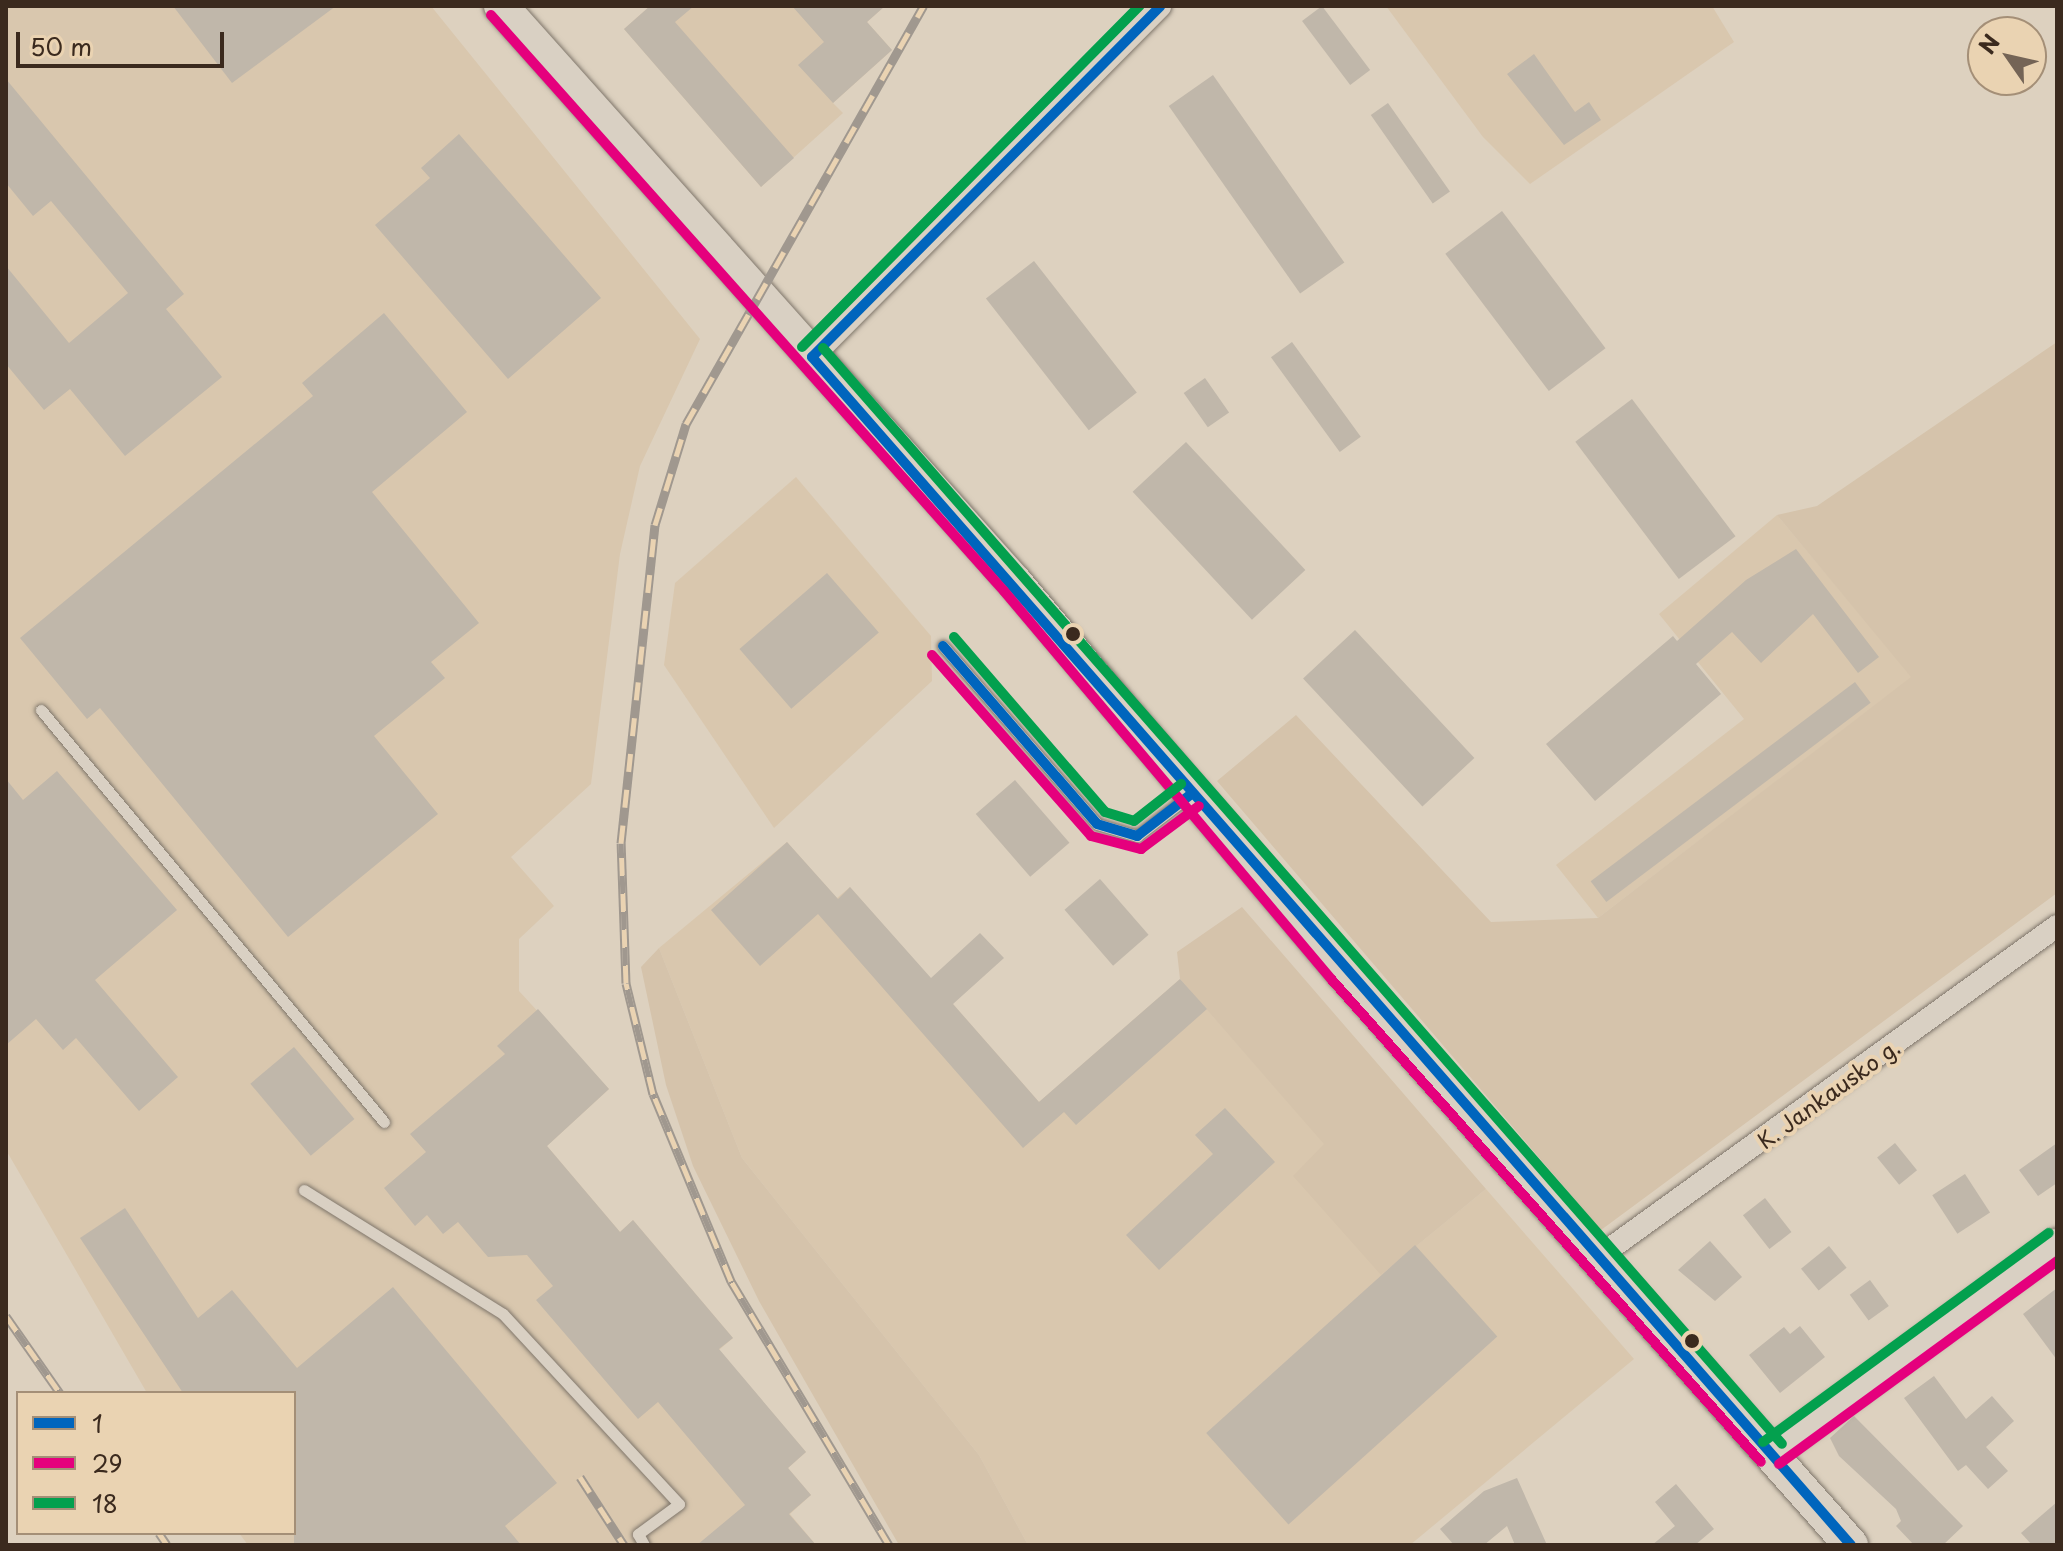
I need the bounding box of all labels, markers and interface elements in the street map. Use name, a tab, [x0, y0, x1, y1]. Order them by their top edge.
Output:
scale bar	[20, 16, 228, 66]
north arrow	[1967, 16, 2047, 96]
text: N	[1970, 27, 2007, 60]
text: 50 m	[30, 28, 92, 64]
unlabelled marker	[1065, 626, 1081, 642]
street label: K. Jankausko g.	[1752, 1033, 1904, 1153]
unlabelled marker	[1684, 1333, 1700, 1349]
legend	[16, 1391, 296, 1535]
text: 1	[92, 1405, 103, 1441]
text: 29	[92, 1445, 123, 1481]
text: 18	[92, 1485, 118, 1521]

